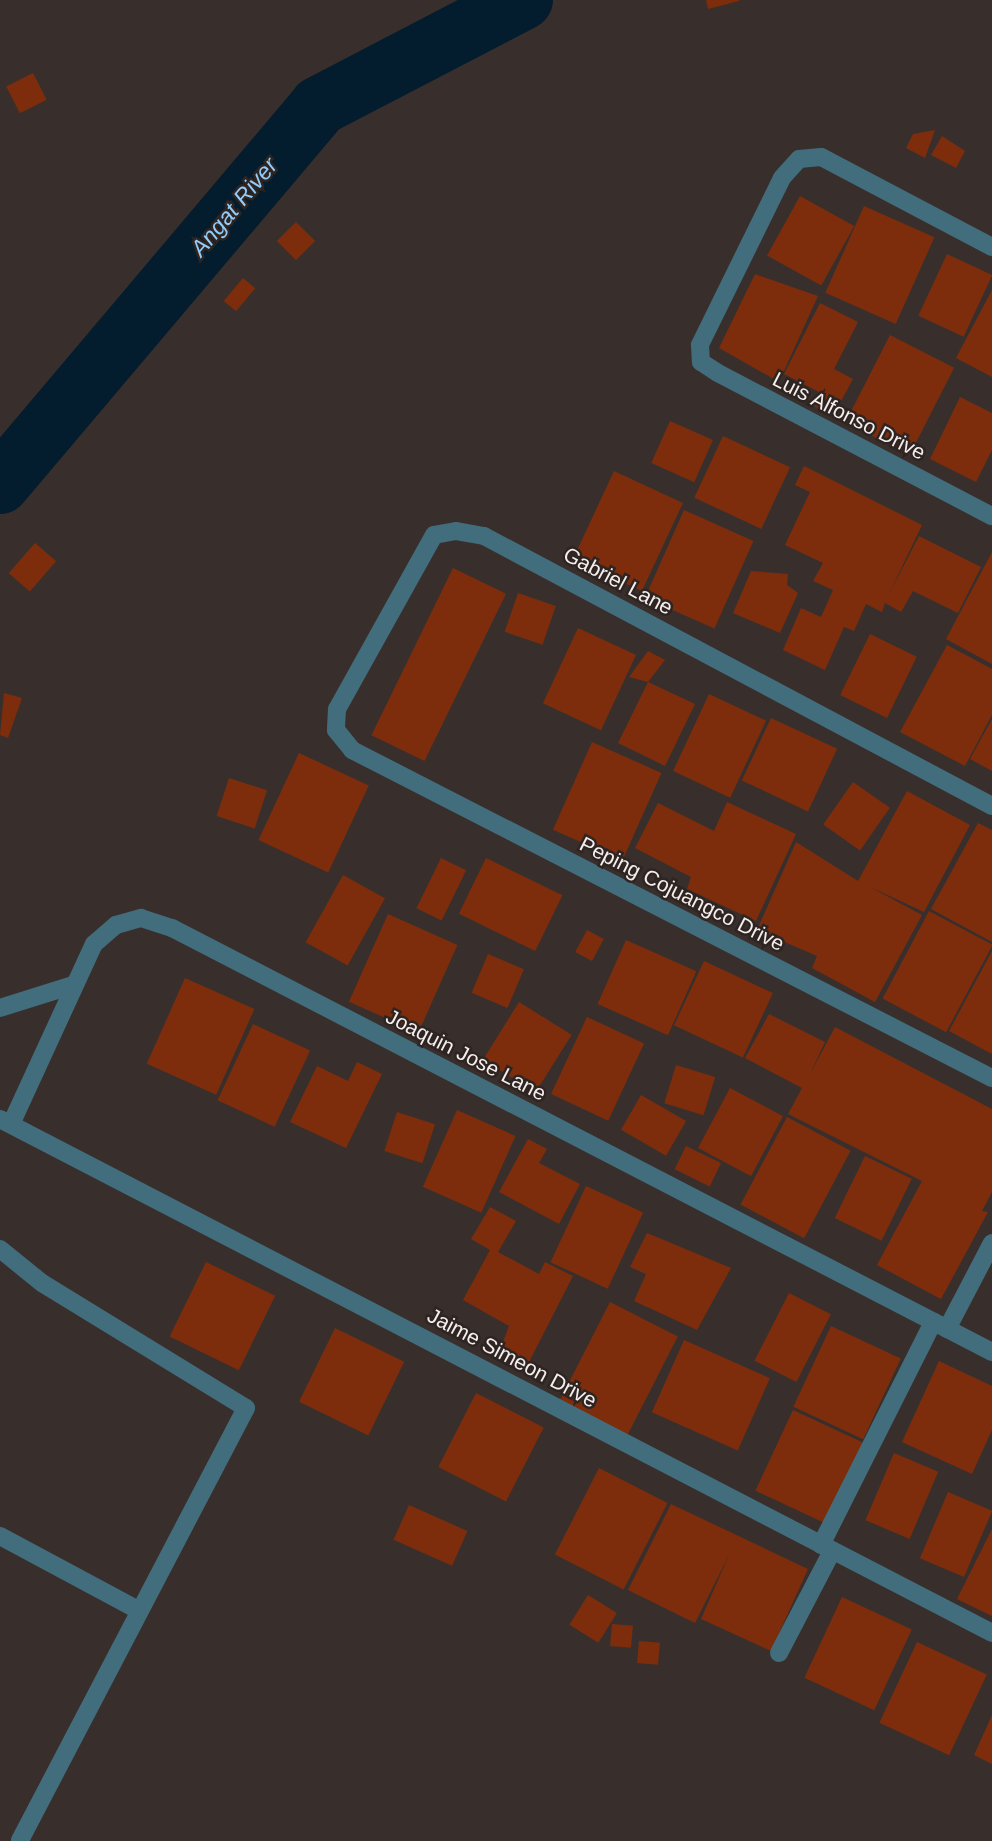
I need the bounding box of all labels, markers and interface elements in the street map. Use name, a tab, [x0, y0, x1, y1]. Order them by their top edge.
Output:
water label: Angat River	[185, 152, 283, 262]
street label: Luis Alfonso Drive	[768, 366, 930, 466]
street label: Gabriel Lane	[559, 542, 677, 620]
street label: Peping Cojuangco Drive	[575, 831, 789, 957]
street label: Joaquin Jose Lane	[382, 1004, 550, 1106]
street label: Jaime Simeon Drive	[423, 1303, 601, 1413]

